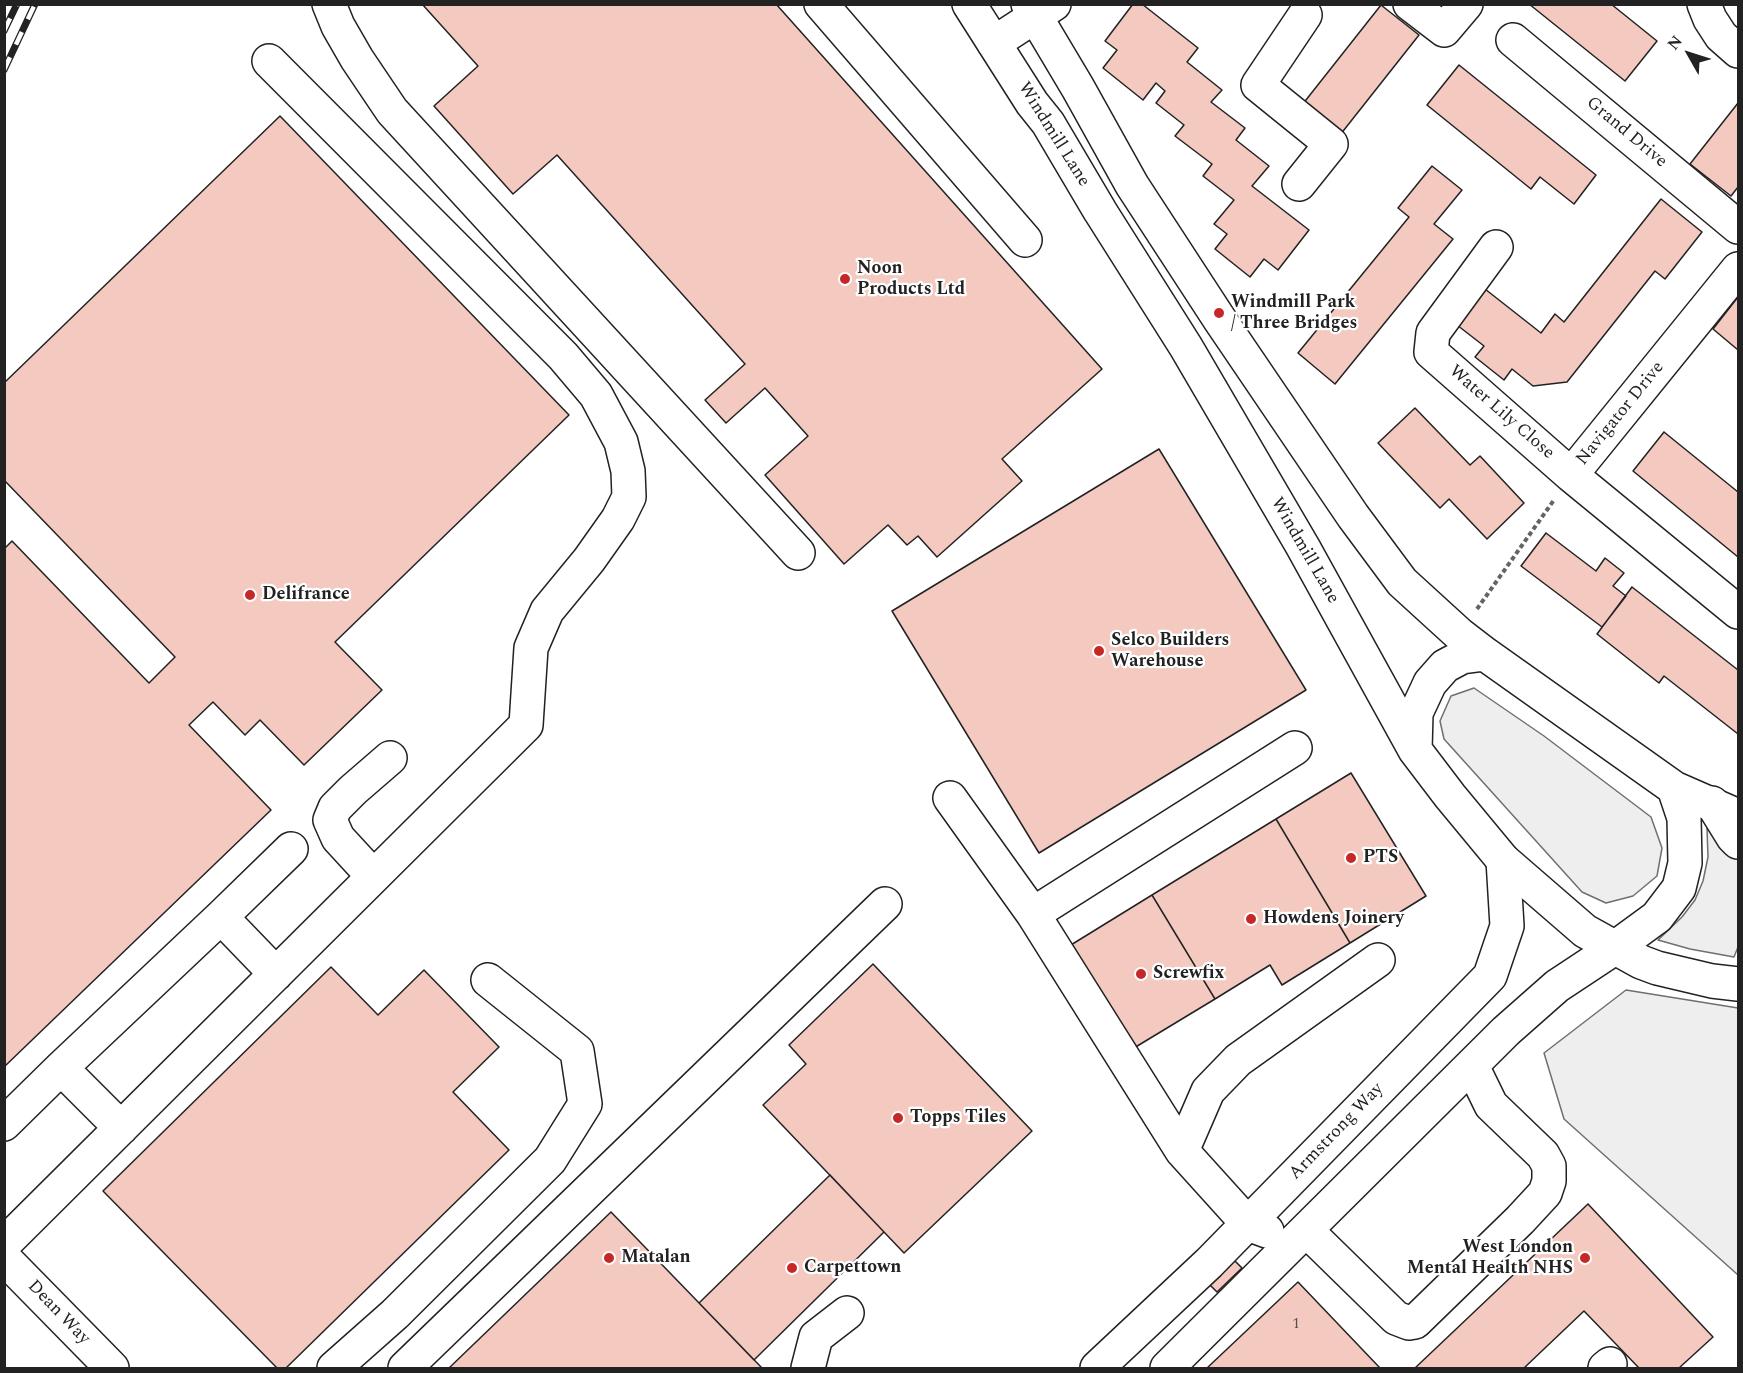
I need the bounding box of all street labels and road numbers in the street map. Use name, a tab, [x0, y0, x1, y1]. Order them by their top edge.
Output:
street label: Windmill Lane	[1012, 79, 1094, 191]
street label: Grand Drive	[1581, 93, 1671, 173]
street label: Navigator Drive	[1572, 358, 1670, 470]
street label: Water Lily Close	[1444, 361, 1558, 465]
street label: Windmill Lane	[1265, 494, 1343, 608]
street label: Armstrong Way	[1285, 1079, 1389, 1185]
street label: Dean Way	[22, 1276, 94, 1350]

